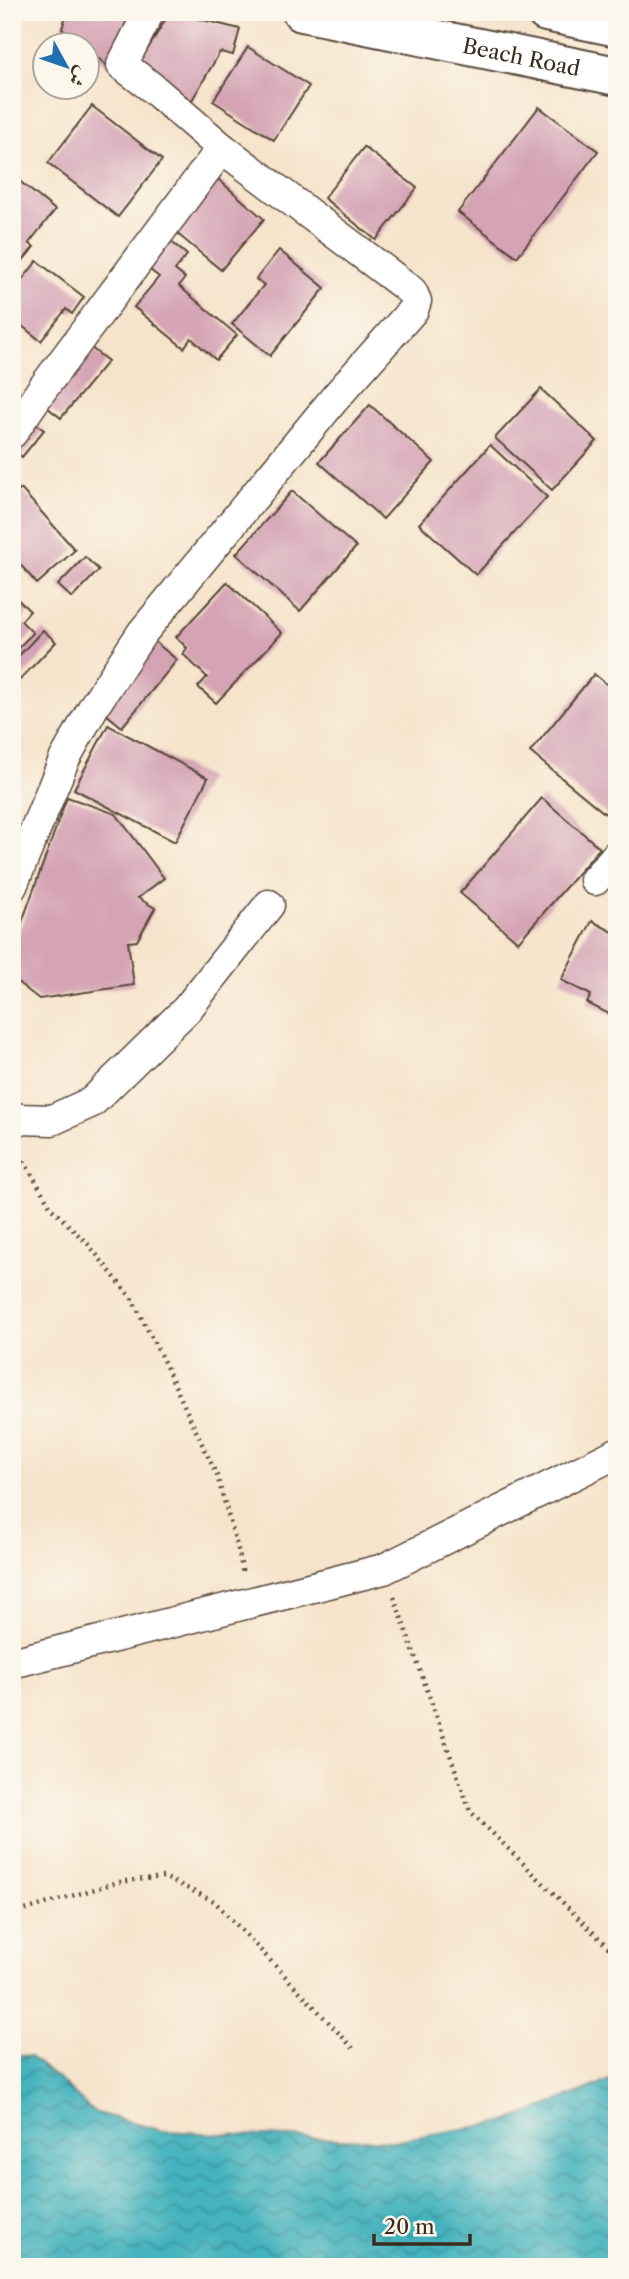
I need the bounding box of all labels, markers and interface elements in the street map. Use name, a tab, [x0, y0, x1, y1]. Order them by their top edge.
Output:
north arrow	[32, 32, 102, 102]
street label: Beach Road	[461, 32, 583, 81]
text: ش	[64, 62, 94, 91]
scale bar	[374, 2202, 470, 2246]
text: 20 m	[384, 2214, 435, 2239]

